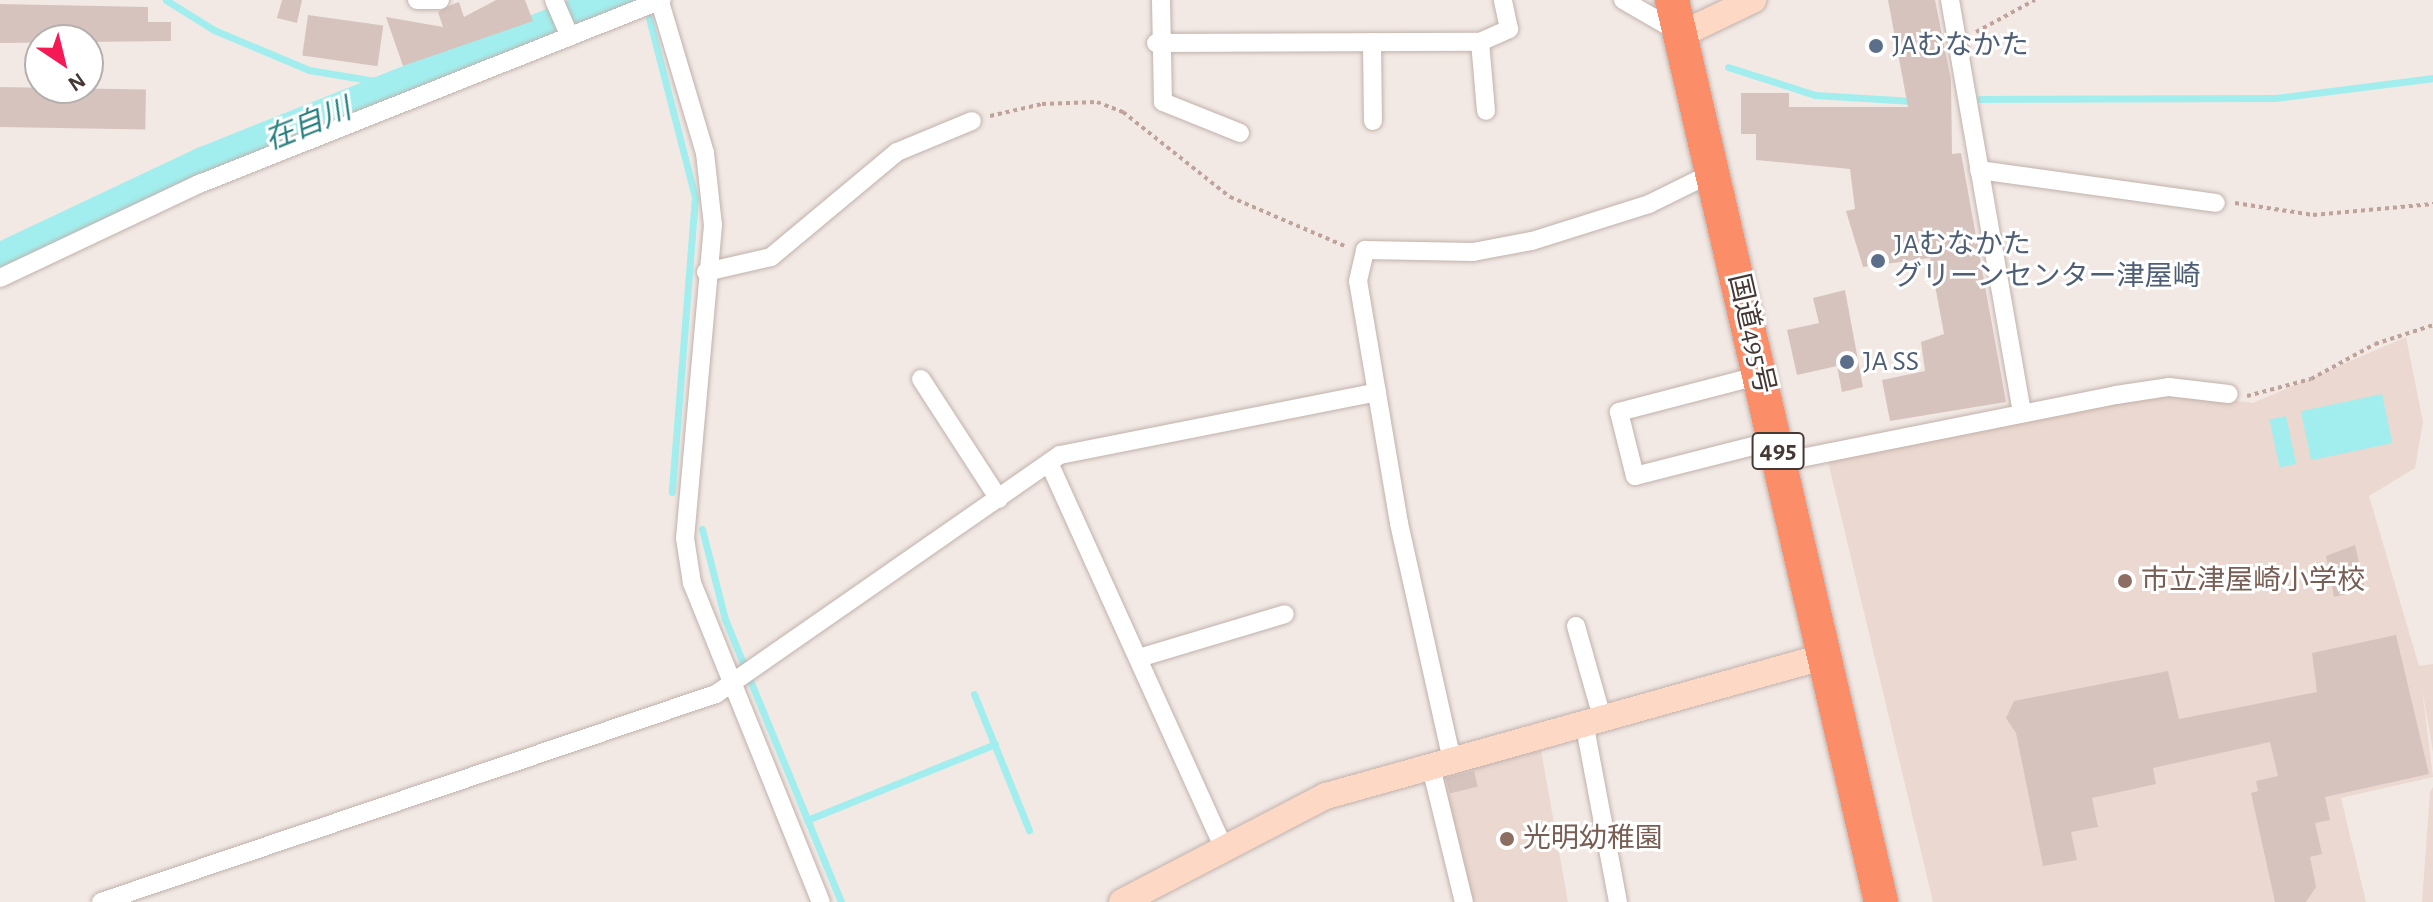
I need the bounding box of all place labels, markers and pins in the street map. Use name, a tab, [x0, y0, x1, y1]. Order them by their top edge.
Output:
place label: JAむなかた	[1892, 29, 2029, 63]
marker: JAむなかた	[1867, 37, 1885, 55]
place label: JAむなかた グリーンセンター津屋崎	[1894, 228, 2202, 294]
marker: JAむなかた グリーンセンター津屋崎	[1869, 252, 1887, 270]
place label: JA SS	[1863, 345, 1919, 379]
marker: JA SS	[1838, 353, 1856, 371]
place label: 市立津屋崎小学校	[2141, 564, 2365, 598]
marker: 市立津屋崎小学校	[2116, 572, 2134, 590]
place label: 光明幼稚園	[1523, 822, 1663, 856]
marker: 光明幼稚園	[1498, 830, 1516, 848]

